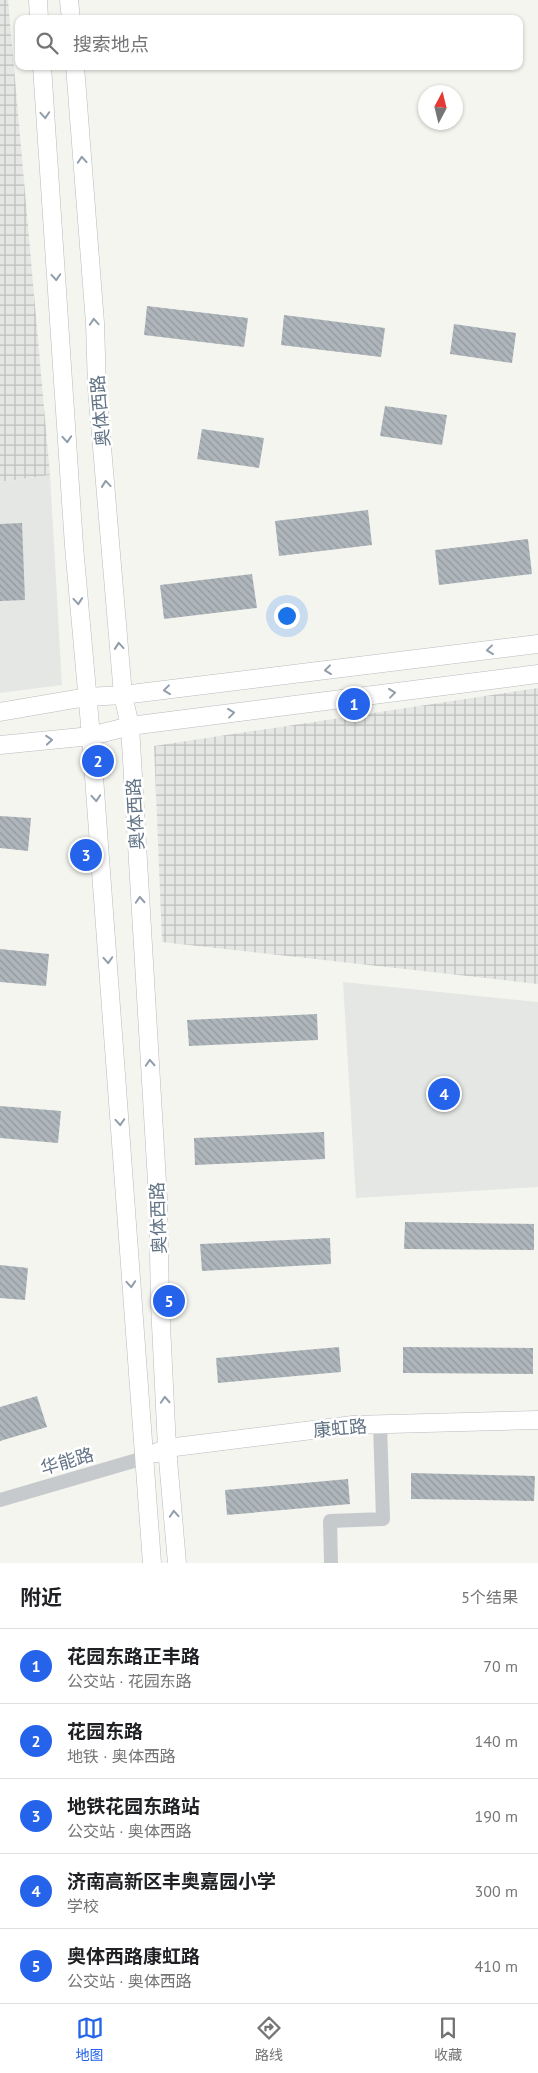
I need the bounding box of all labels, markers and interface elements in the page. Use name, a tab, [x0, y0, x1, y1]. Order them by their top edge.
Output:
search box	[15, 15, 523, 70]
icon: search	[33, 29, 61, 57]
text: 搜索地点	[73, 32, 149, 56]
north arrow	[418, 85, 463, 130]
one-way arrow	[40, 111, 51, 119]
one-way arrow	[77, 156, 88, 164]
one-way arrow	[50, 273, 61, 281]
one-way arrow	[89, 318, 100, 326]
street label: 奥体西路	[85, 374, 115, 448]
one-way arrow	[61, 435, 72, 443]
one-way arrow	[101, 480, 112, 488]
one-way arrow	[72, 598, 83, 606]
your location	[274, 603, 300, 629]
one-way arrow	[114, 642, 125, 650]
one-way arrow	[485, 644, 493, 655]
one-way arrow	[324, 664, 332, 675]
one-way arrow	[163, 684, 171, 695]
pin: 1	[338, 685, 370, 723]
one-way arrow	[388, 688, 396, 699]
one-way arrow	[227, 708, 235, 719]
one-way arrow	[45, 735, 53, 746]
pin: 2	[82, 742, 114, 780]
street label: 奥体西路	[122, 777, 148, 851]
one-way arrow	[90, 794, 101, 802]
pin: 3	[70, 836, 102, 874]
one-way arrow	[135, 896, 146, 904]
one-way arrow	[102, 956, 113, 964]
one-way arrow	[144, 1058, 155, 1066]
pin: 4	[428, 1075, 460, 1113]
one-way arrow	[114, 1118, 125, 1126]
street label: 奥体西路	[145, 1182, 171, 1254]
one-way arrow	[126, 1280, 137, 1288]
pin: 5	[153, 1282, 185, 1320]
one-way arrow	[159, 1396, 170, 1404]
street label: 康虹路	[312, 1414, 368, 1442]
street label: 华能路	[38, 1443, 96, 1479]
one-way arrow	[168, 1510, 179, 1518]
text: 附近	[20, 1584, 62, 1611]
text: 5个结果	[461, 1587, 518, 1607]
text: 花园东路正丰路	[67, 1644, 200, 1668]
text: 1	[31, 1656, 41, 1676]
text: 70 m	[483, 1656, 518, 1676]
text: 公交站 · 花园东路	[67, 1671, 192, 1691]
text: 花园东路	[67, 1719, 143, 1743]
text: 2	[31, 1731, 41, 1751]
text: 140 m	[475, 1731, 518, 1751]
text: 地铁 · 奥体西路	[67, 1746, 176, 1766]
text: 地铁花园东路站	[67, 1794, 200, 1818]
text: 3	[31, 1806, 41, 1826]
text: 190 m	[475, 1806, 518, 1826]
text: 公交站 · 奥体西路	[67, 1821, 192, 1841]
text: 济南高新区丰奥嘉园小学	[67, 1869, 276, 1893]
text: 4	[31, 1881, 41, 1901]
text: 300 m	[475, 1881, 518, 1901]
text: 学校	[67, 1896, 99, 1916]
text: 奥体西路康虹路	[67, 1944, 200, 1968]
text: 5	[31, 1956, 41, 1976]
text: 410 m	[475, 1956, 518, 1976]
text: 公交站 · 奥体西路	[67, 1971, 192, 1991]
tab: 地图	[76, 2014, 104, 2064]
tab: 路线	[255, 2014, 283, 2064]
tab: 收藏	[434, 2014, 462, 2064]

